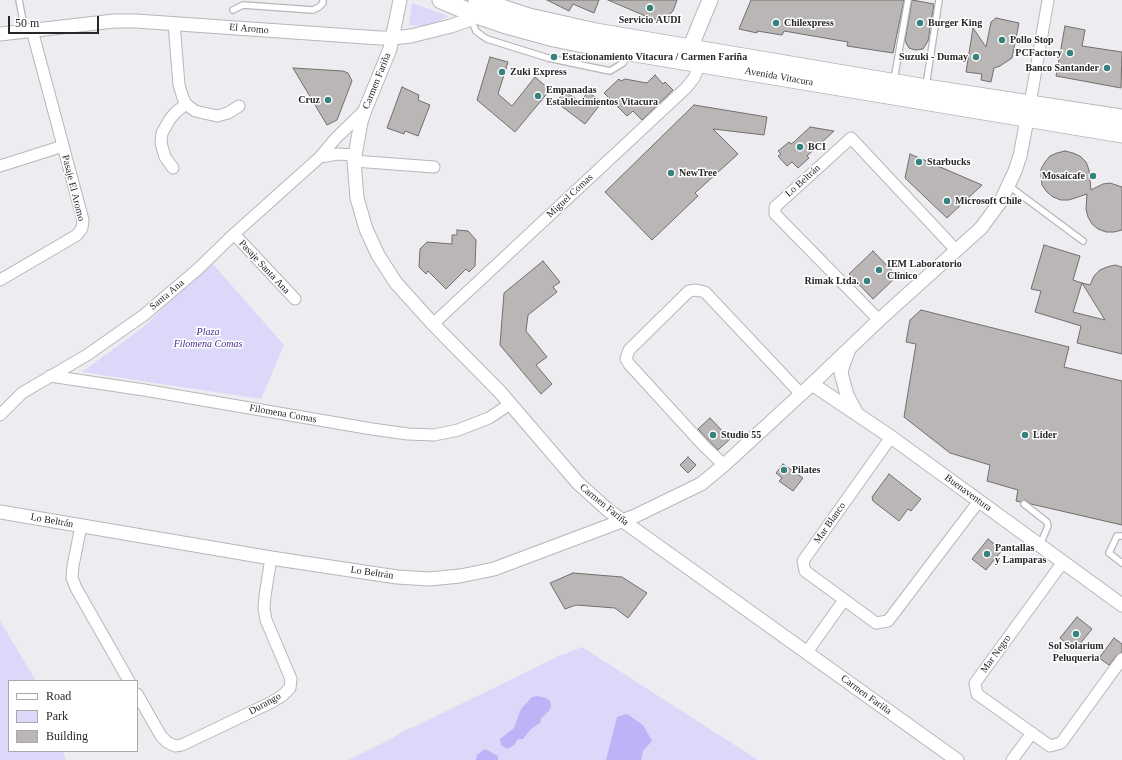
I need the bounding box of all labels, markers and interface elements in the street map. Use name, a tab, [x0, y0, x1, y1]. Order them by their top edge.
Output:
marker: Servicio AUDI	[645, 3, 655, 13]
scale bar	[10, 8, 101, 34]
place label: Servicio AUDI	[619, 14, 681, 26]
text: 50 m	[15, 16, 39, 30]
place label: Chilexpress	[784, 17, 834, 29]
place label: Burger King	[928, 17, 982, 29]
marker: Chilexpress	[771, 18, 781, 28]
marker: Burger King	[915, 18, 925, 28]
street label: El Aromo	[229, 21, 269, 37]
place label: Pollo Stop	[1010, 34, 1054, 46]
marker: Pollo Stop	[997, 35, 1007, 45]
place label: PCFactory	[1015, 47, 1062, 59]
marker: PCFactory	[1065, 48, 1075, 58]
street label: Carmen Fariña	[360, 51, 394, 111]
place label: Estacionamiento Vitacura / Carmen Fariña	[562, 51, 747, 63]
place label: Suzuki - Dumay	[899, 51, 968, 63]
marker: Estacionamiento Vitacura / Carmen Fariña	[549, 52, 559, 62]
marker: Suzuki - Dumay	[971, 52, 981, 62]
place label: Banco Santander	[1025, 62, 1099, 74]
marker: Banco Santander	[1102, 63, 1112, 73]
street label: Avenida Vitacura	[744, 65, 814, 89]
place label: Zuki Express	[510, 66, 567, 78]
marker: Zuki Express	[497, 67, 507, 77]
place label: Empanadas Establecimientos Vitacura	[546, 84, 658, 108]
marker: Empanadas Establecimientos Vitacura	[533, 91, 543, 101]
place label: Cruz	[298, 94, 320, 106]
marker: Cruz	[323, 95, 333, 105]
place label: BCI	[808, 141, 826, 153]
marker: BCI	[795, 142, 805, 152]
street label: Pasaje El Aromo	[59, 154, 87, 222]
place label: Starbucks	[927, 156, 970, 168]
marker: Starbucks	[914, 157, 924, 167]
street label: Lo Beltrán	[783, 162, 823, 200]
place label: NewTree	[679, 167, 717, 179]
marker: NewTree	[666, 168, 676, 178]
place label: Mosaicafe	[1042, 170, 1085, 182]
street label: Miguel Comas	[544, 171, 596, 221]
marker: Mosaicafe	[1088, 171, 1098, 181]
place label: Microsoft Chile	[955, 195, 1022, 207]
marker: Microsoft Chile	[942, 196, 952, 206]
street label: Pasaje Santa Ana	[236, 238, 292, 296]
place label: IEM Laboratorio Clínico	[887, 258, 962, 282]
marker: IEM Laboratorio Clínico	[874, 265, 884, 275]
place label: Rimak Ltda.	[805, 275, 859, 287]
marker: Rimak Ltda.	[862, 276, 872, 286]
street label: Santa Ana	[147, 277, 187, 313]
park label: Plaza Filomena Comas	[174, 326, 242, 350]
street label: Filomena Comas	[248, 402, 318, 426]
place label: Studio 55	[721, 429, 761, 441]
place label: Lider	[1033, 429, 1057, 441]
marker: Studio 55	[708, 430, 718, 440]
marker: Lider	[1020, 430, 1030, 440]
place label: Pilates	[792, 464, 820, 476]
marker: Pilates	[779, 465, 789, 475]
street label: Buenaventura	[942, 472, 994, 514]
street label: Carmen Fariña	[577, 482, 631, 528]
street label: Mar Blanco	[811, 500, 849, 546]
street label: Lo Beltrán	[30, 511, 74, 531]
place label: Pantallas y Lamparas	[995, 542, 1046, 566]
marker: Pantallas y Lamparas	[982, 549, 992, 559]
street label: Lo Beltrán	[350, 564, 394, 582]
marker: Sol Solarium Peluqueria	[1071, 629, 1081, 639]
street label: Mar Negro	[978, 633, 1014, 675]
place label: Sol Solarium Peluqueria	[1048, 640, 1104, 664]
street label: Carmen Fariña	[838, 673, 894, 717]
legend	[8, 680, 138, 752]
text: Road	[46, 689, 71, 703]
street label: Durango	[247, 690, 283, 718]
text: Park	[46, 709, 68, 723]
text: Building	[46, 729, 88, 743]

